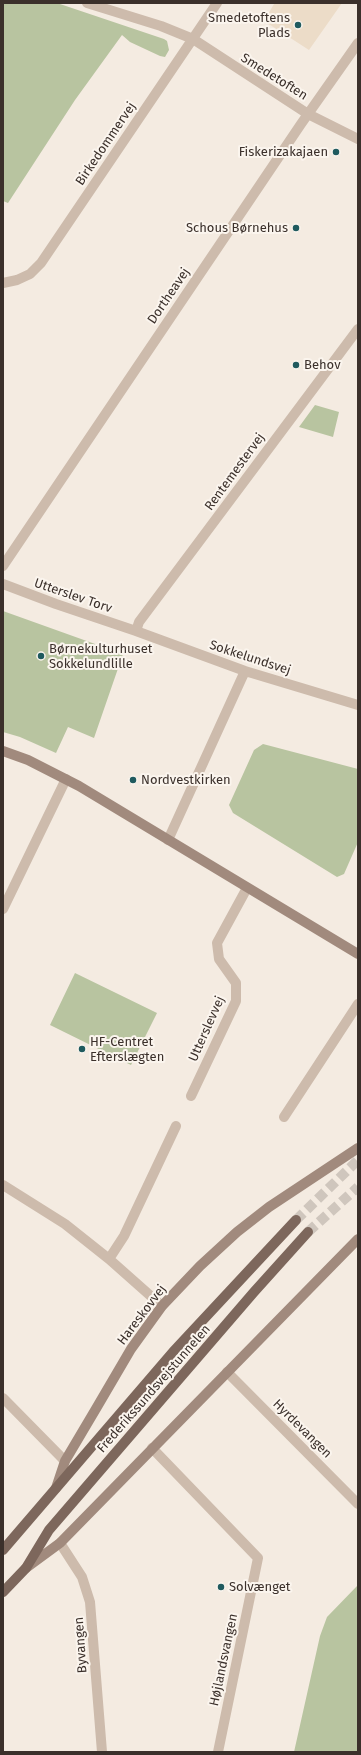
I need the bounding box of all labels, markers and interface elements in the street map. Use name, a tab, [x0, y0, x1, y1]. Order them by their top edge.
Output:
place label: Smedetoftens Plads	[208, 10, 290, 41]
marker: Smedetoftens Plads	[293, 20, 303, 30]
street label: Smedetoften	[238, 50, 310, 104]
street label: Birkedommervej	[72, 99, 140, 189]
place label: Fiskerizakajaen	[239, 144, 328, 160]
marker: Fiskerizakajaen	[331, 147, 341, 157]
place label: Schous Børnehus	[186, 220, 288, 236]
marker: Schous Børnehus	[291, 223, 301, 233]
street label: Dortheavej	[145, 265, 193, 327]
place label: Behov	[304, 357, 341, 373]
marker: Behov	[291, 360, 301, 370]
street label: Rentemestervej	[202, 430, 268, 514]
street label: Utterslev Torv	[32, 575, 114, 617]
street label: Sokkelundsvej	[207, 638, 293, 678]
place label: Børnekulturhuset Sokkelundlille	[49, 641, 152, 672]
marker: Børnekulturhuset Sokkelundlille	[36, 651, 46, 661]
place label: Nordvestkirken	[141, 772, 231, 788]
marker: Nordvestkirken	[128, 775, 138, 785]
street label: Utterslevvej	[186, 994, 228, 1064]
place label: HF-Centret Efterslægten	[90, 1034, 164, 1065]
marker: HF-Centret Efterslægten	[77, 1044, 87, 1054]
street label: Hareskovvej	[114, 1282, 170, 1348]
street label: Frederikssundsvejstunnelen	[94, 1322, 214, 1456]
street label: Hyrdevangen	[269, 1396, 335, 1462]
place label: Solvænget	[229, 1579, 291, 1595]
marker: Solvænget	[216, 1582, 226, 1592]
street label: Højlandsvangen	[207, 1612, 241, 1708]
street label: Byvangen	[71, 1616, 91, 1674]

